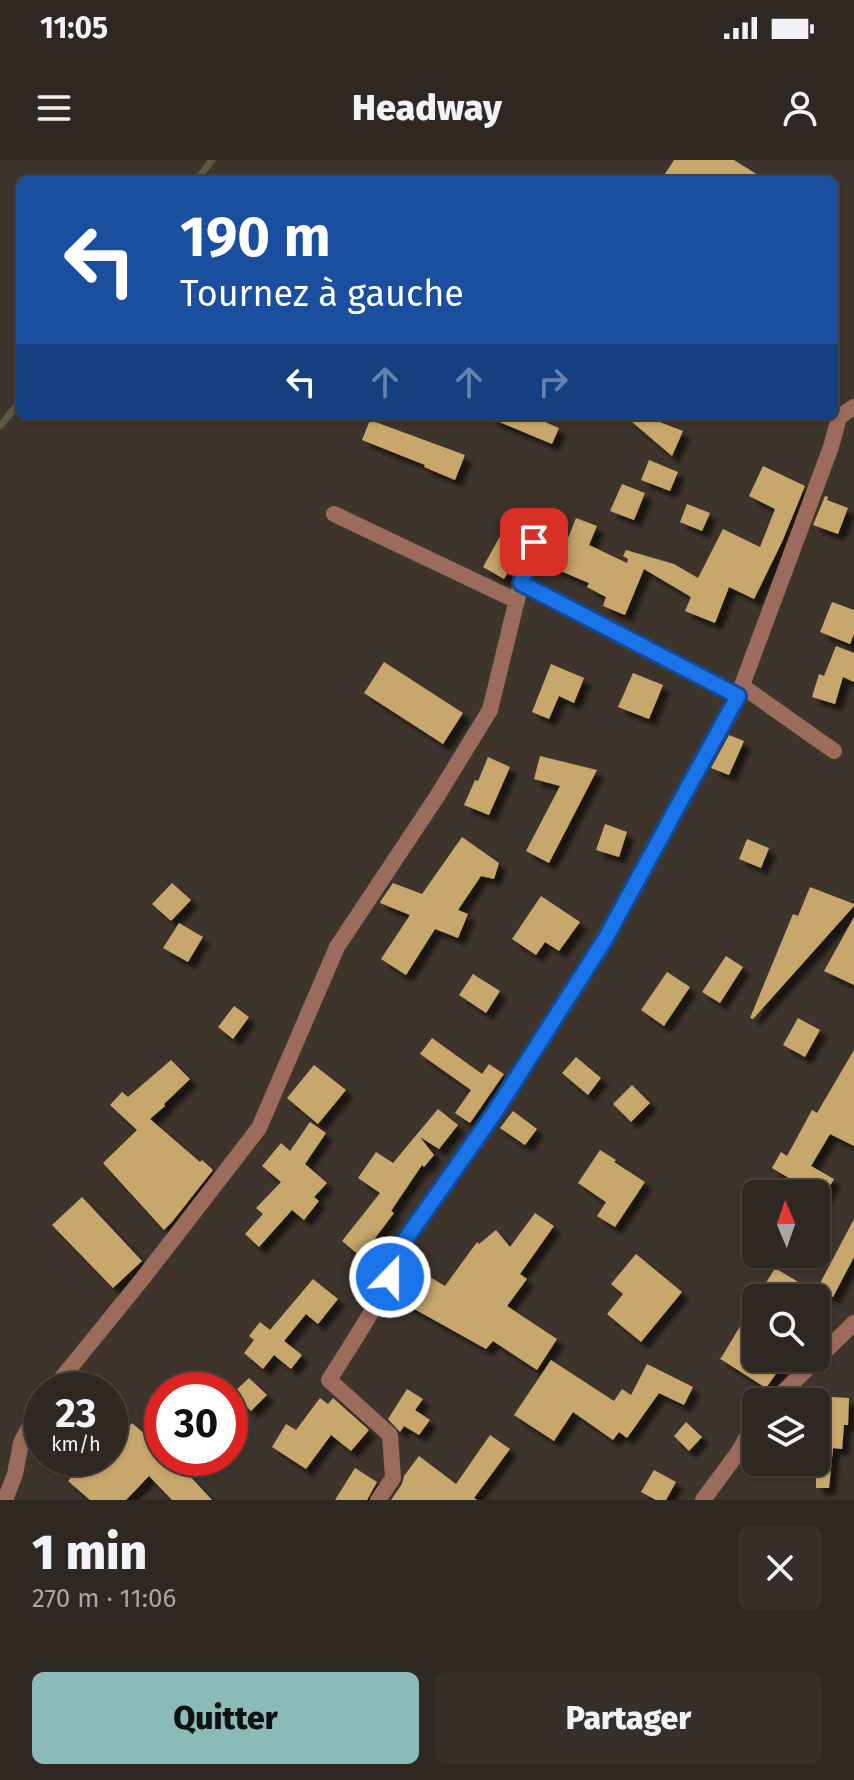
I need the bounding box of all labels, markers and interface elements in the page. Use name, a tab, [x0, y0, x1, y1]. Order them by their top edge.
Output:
text: 11:05	[40, 10, 108, 46]
icon: menu	[32, 86, 76, 130]
text: Headway	[352, 86, 502, 130]
icon: person	[778, 86, 822, 130]
text: 190 m	[180, 204, 331, 271]
icon: left	[48, 208, 152, 312]
text: Tournez à gauche	[180, 272, 464, 316]
icon: left	[279, 360, 323, 404]
icon: ahead	[363, 360, 407, 404]
icon: ahead	[447, 360, 491, 404]
icon: right	[531, 360, 575, 404]
pin	[500, 508, 568, 576]
icon: arrive	[512, 520, 556, 564]
north arrow	[742, 1180, 830, 1268]
map controls	[742, 1180, 830, 1476]
position arrow	[348, 1235, 432, 1319]
button: search	[742, 1284, 830, 1372]
speed limit sign: 30	[144, 1372, 248, 1476]
button: layers	[742, 1388, 830, 1476]
text: 23	[55, 1390, 97, 1438]
text: km/h	[51, 1432, 101, 1456]
text: 1 min	[32, 1524, 147, 1582]
button: close	[738, 1526, 822, 1610]
text: 270 m · 11:06	[32, 1583, 176, 1614]
button: Quitter	[32, 1672, 419, 1764]
button: Partager	[435, 1672, 822, 1764]

